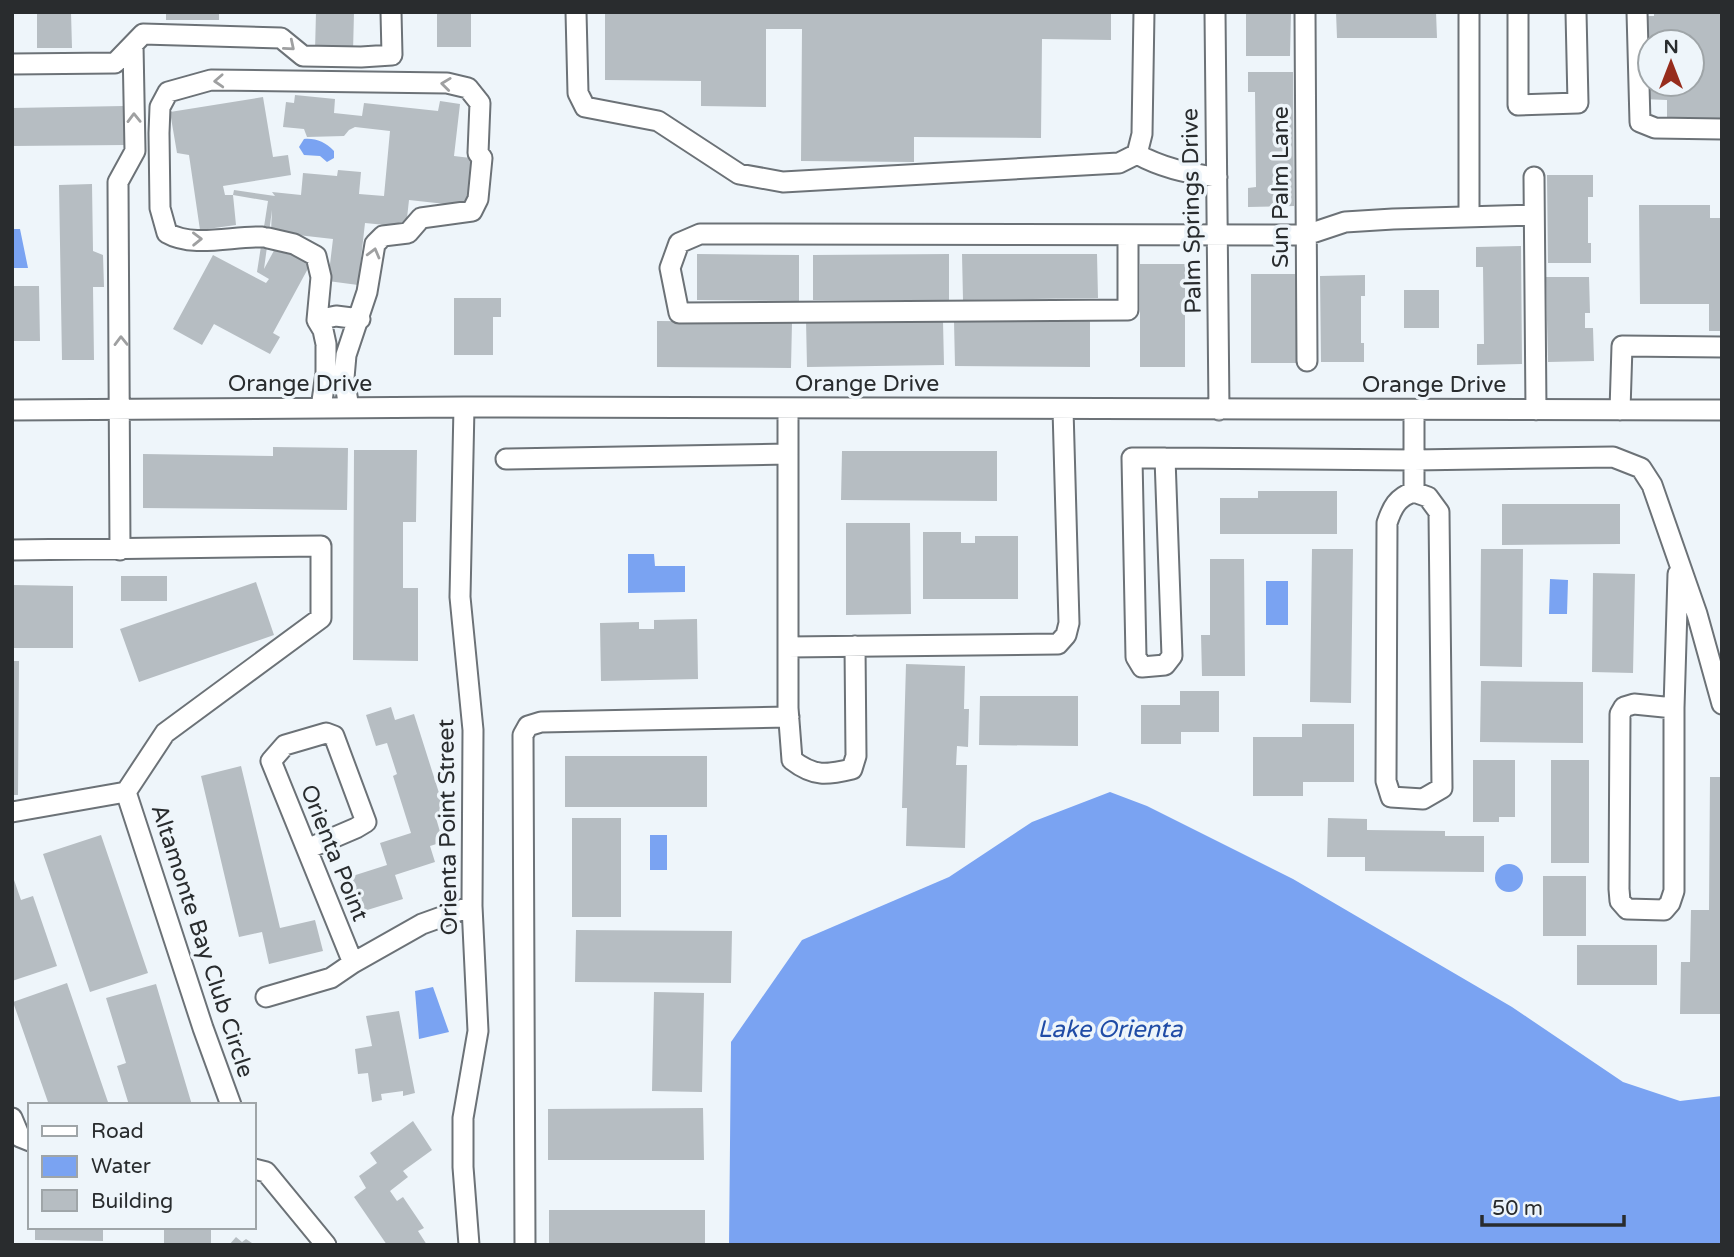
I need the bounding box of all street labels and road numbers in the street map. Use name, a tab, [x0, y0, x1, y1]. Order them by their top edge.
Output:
street label: Sun Palm Lane	[1267, 106, 1295, 268]
street label: Palm Springs Drive	[1176, 108, 1208, 314]
street label: Orange Drive	[228, 370, 372, 398]
street label: Orange Drive	[795, 370, 939, 398]
street label: Orange Drive	[1362, 371, 1506, 399]
street label: Orienta Point Street	[432, 718, 464, 935]
street label: Orienta Point	[294, 781, 374, 926]
street label: Altamonte Bay Club Circle	[145, 801, 259, 1081]

